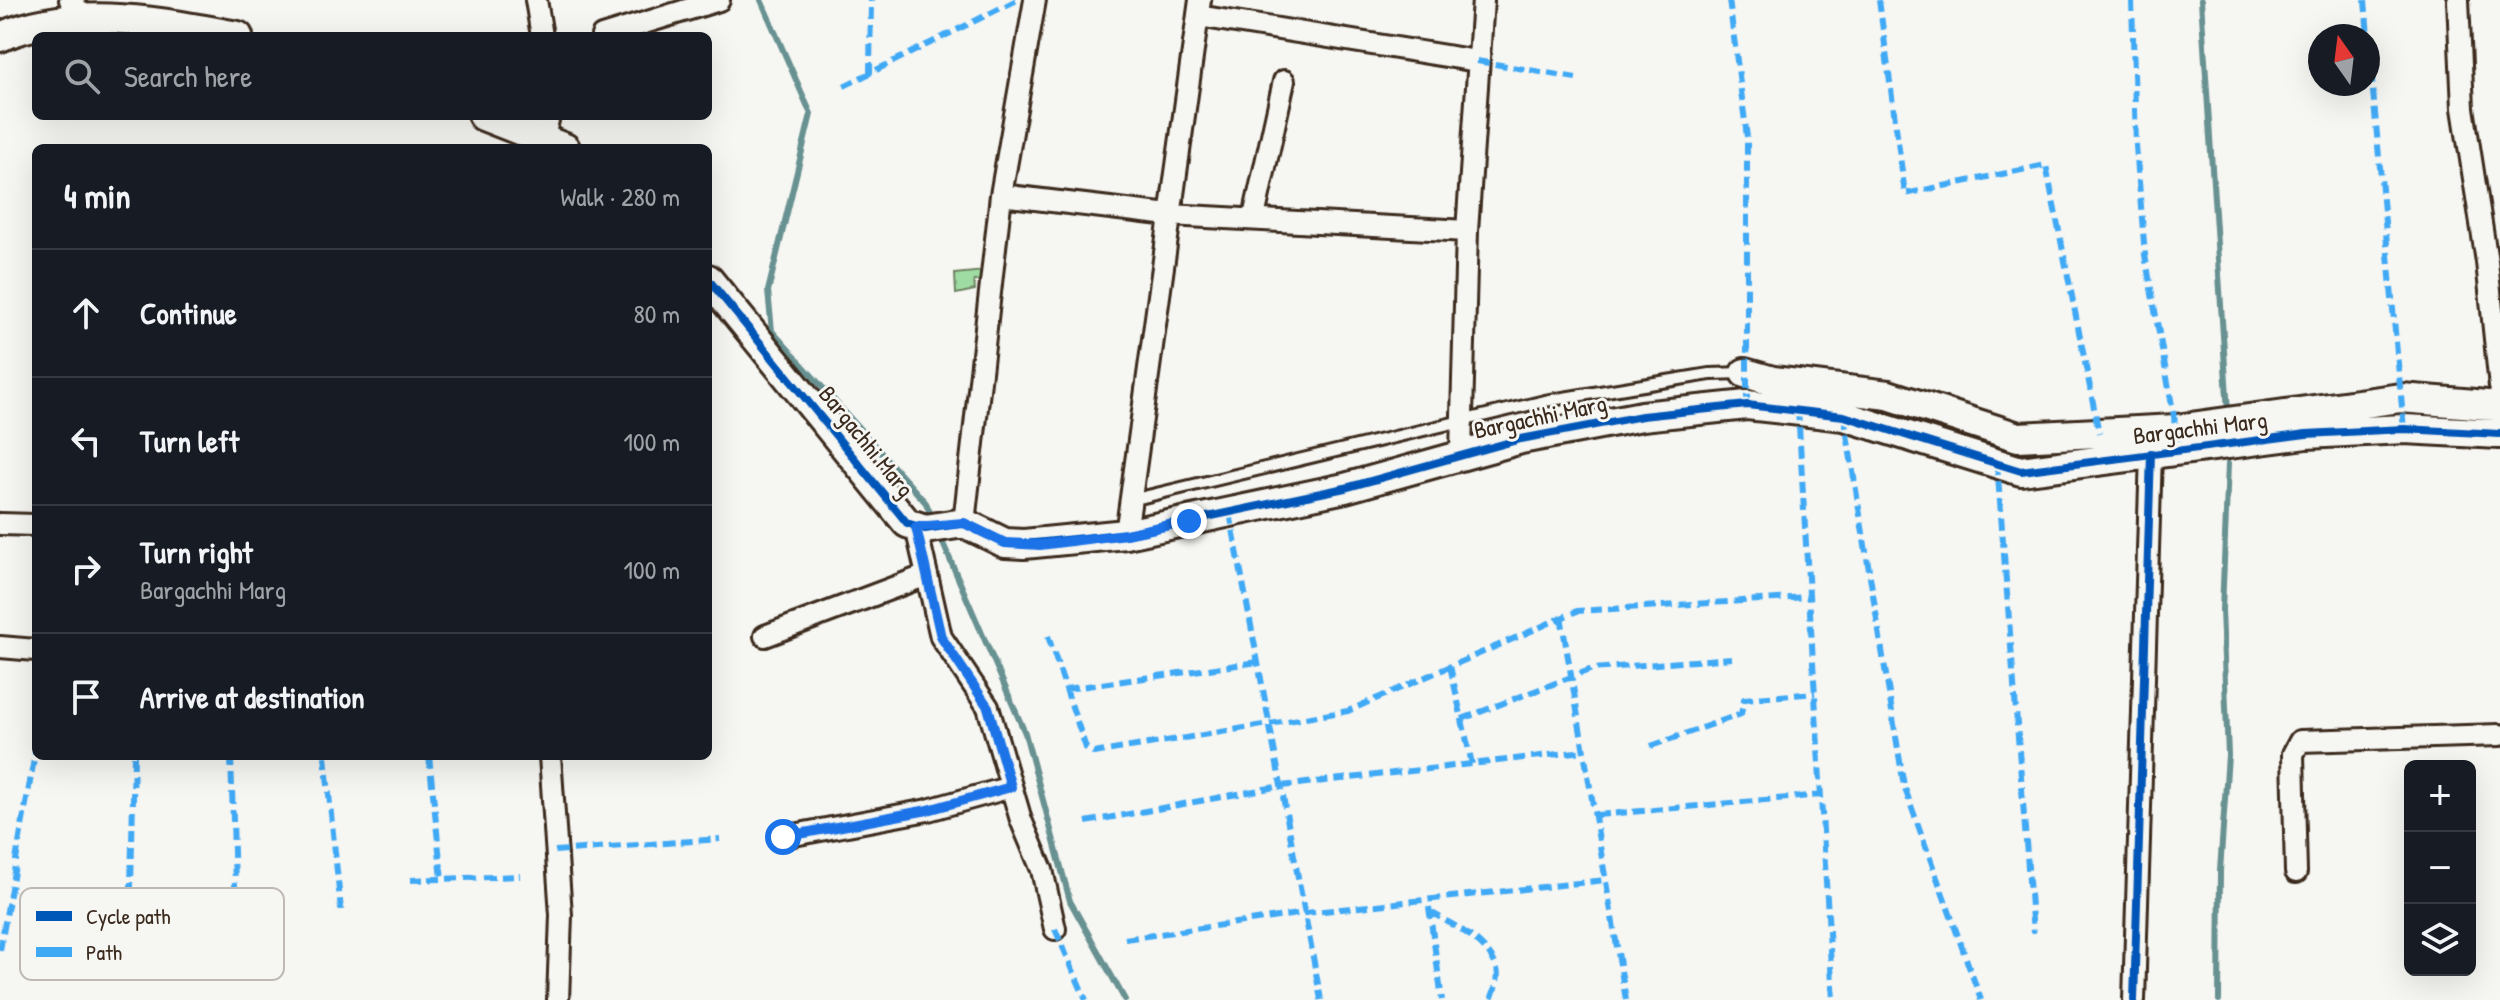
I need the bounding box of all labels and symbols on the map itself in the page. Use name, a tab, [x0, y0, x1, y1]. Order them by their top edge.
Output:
north arrow	[2308, 24, 2380, 96]
street label: Bargachhi Marg	[812, 379, 922, 503]
street label: Bargachhi Marg	[1471, 386, 1609, 446]
street label: Bargachhi Marg	[2131, 403, 2269, 451]
route end	[1171, 503, 1207, 539]
route start	[765, 819, 801, 855]
legend	[20, 888, 284, 980]
text: Cycle path	[86, 901, 170, 931]
text: Path	[86, 937, 122, 967]

